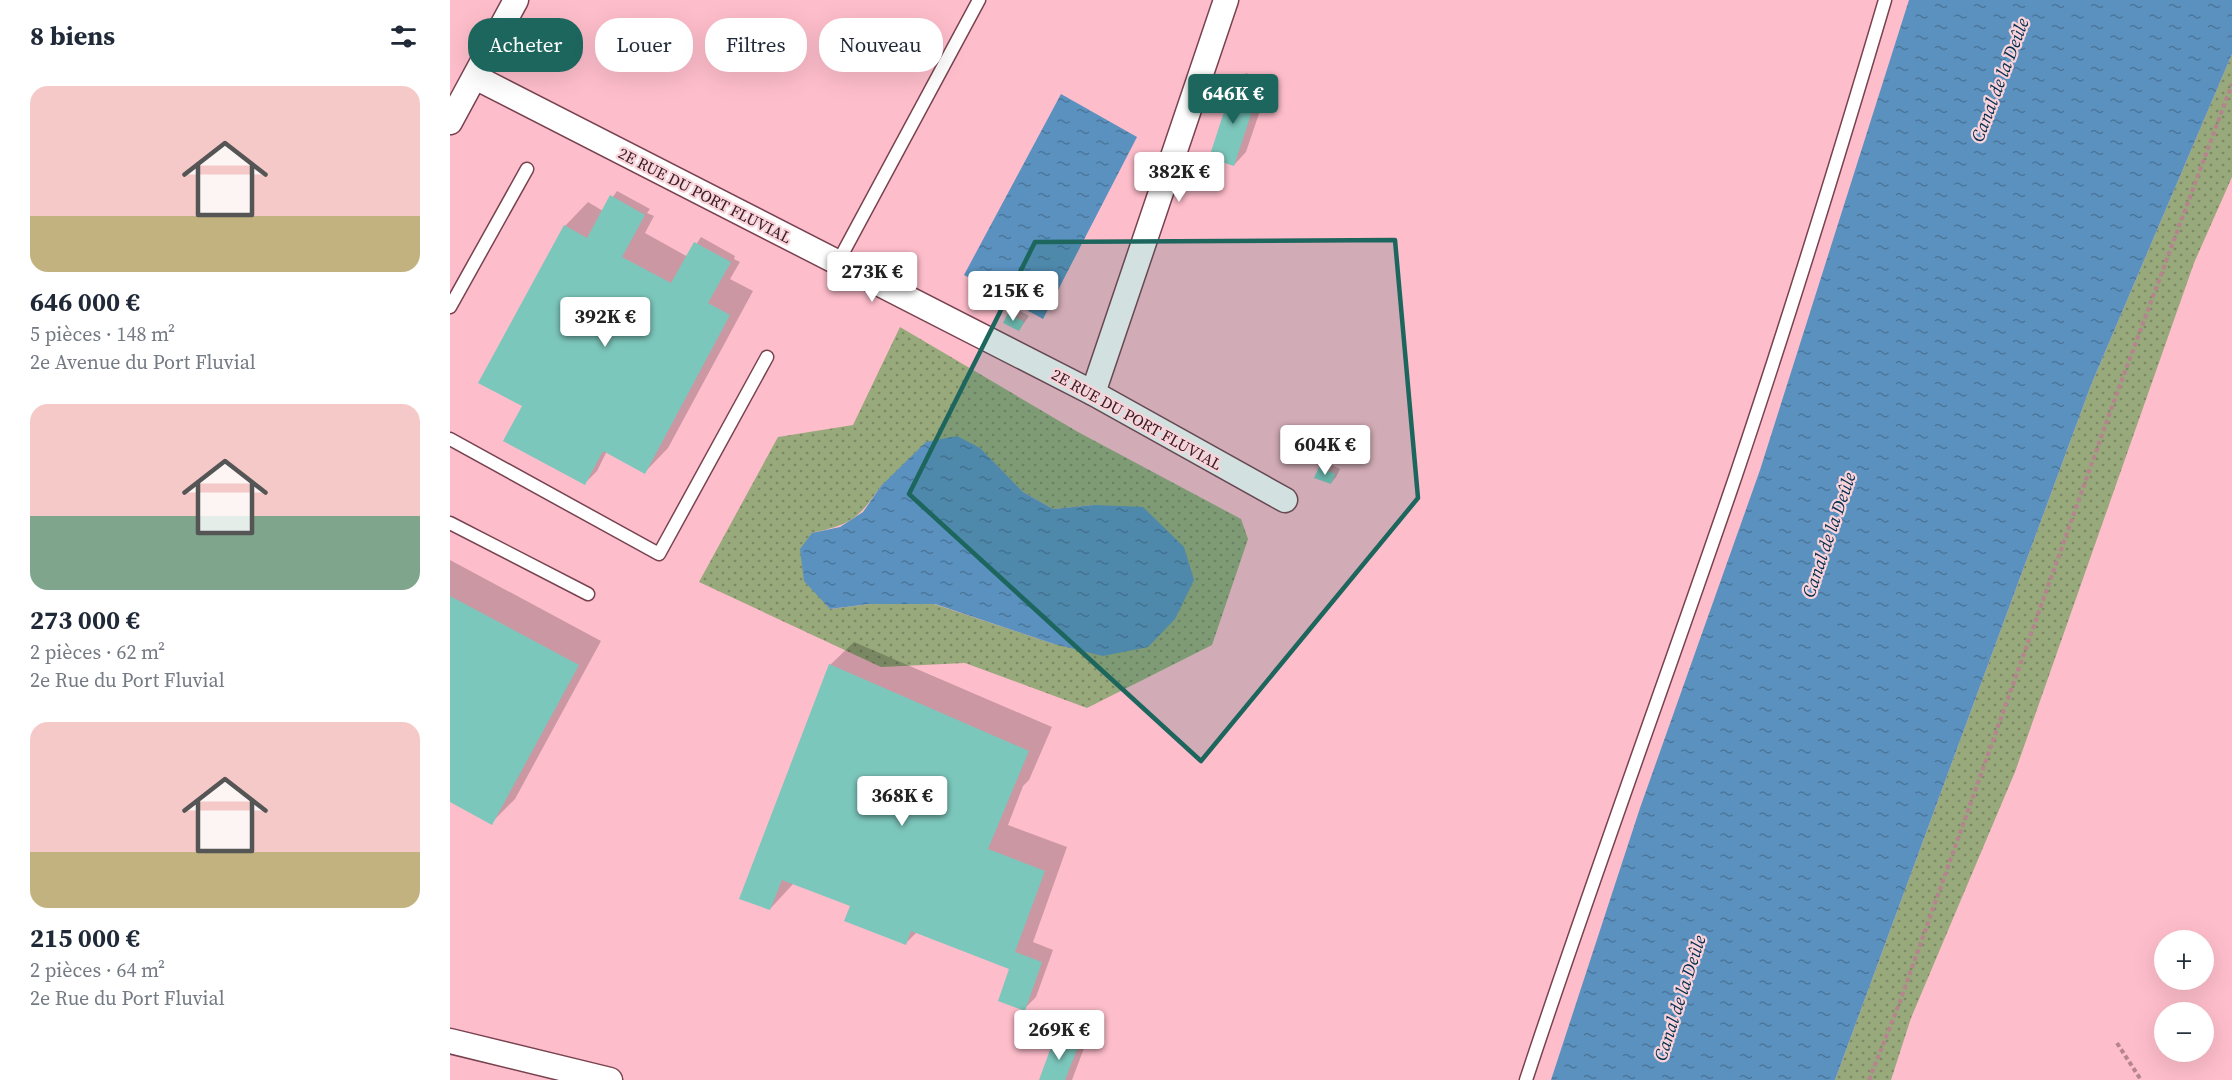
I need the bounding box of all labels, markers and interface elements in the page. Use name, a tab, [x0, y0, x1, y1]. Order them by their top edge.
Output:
water label: Canal de la Deûle	[1964, 14, 2035, 145]
text: 8 biens	[30, 18, 115, 54]
chip: Acheter	[468, 18, 583, 72]
chip: Louer	[595, 18, 693, 72]
chip: Filtres	[705, 18, 807, 72]
chip: Nouveau	[819, 18, 943, 72]
icon: filters	[387, 20, 420, 53]
pin: 646K €	[1184, 74, 1282, 125]
text: 646K €	[1202, 79, 1264, 107]
icon: home	[171, 125, 279, 233]
street label: 2E RUE DU PORT FLUVIAL	[615, 142, 795, 248]
pin: 382K €	[1130, 152, 1228, 203]
text: 382K €	[1148, 157, 1210, 185]
pin: 273K €	[823, 252, 921, 303]
text: 273K €	[841, 257, 903, 285]
pin: 215K €	[964, 271, 1062, 322]
text: 215K €	[982, 276, 1044, 304]
text: 646 000 €	[30, 284, 140, 320]
pin: 392K €	[556, 297, 654, 348]
text: 392K €	[574, 302, 636, 330]
text: 5 pièces · 148 m²	[30, 320, 175, 348]
text: 2e Avenue du Port Fluvial	[30, 348, 256, 376]
street label: 2E RUE DU PORT FLUVIAL	[1048, 363, 1226, 475]
pin: 604K €	[1276, 425, 1374, 476]
text: 604K €	[1294, 430, 1356, 458]
icon: home	[171, 443, 279, 551]
water label: Canal de la Deûle	[1795, 468, 1862, 601]
text: 273 000 €	[30, 602, 140, 638]
text: 2 pièces · 62 m²	[30, 638, 165, 666]
text: 2e Rue du Port Fluvial	[30, 666, 225, 694]
icon: home	[171, 761, 279, 869]
pin: 368K €	[853, 776, 951, 827]
text: 368K €	[871, 781, 933, 809]
text: 215 000 €	[30, 920, 140, 956]
map controls	[2154, 930, 2214, 1062]
button: +	[2154, 930, 2214, 990]
water label: Canal de la Deûle	[1647, 931, 1712, 1064]
text: 2 pièces · 64 m²	[30, 956, 165, 984]
text: 2e Rue du Port Fluvial	[30, 984, 225, 1012]
button: −	[2154, 1002, 2214, 1062]
pin: 269K €	[1010, 1010, 1108, 1061]
text: 269K €	[1028, 1015, 1090, 1043]

